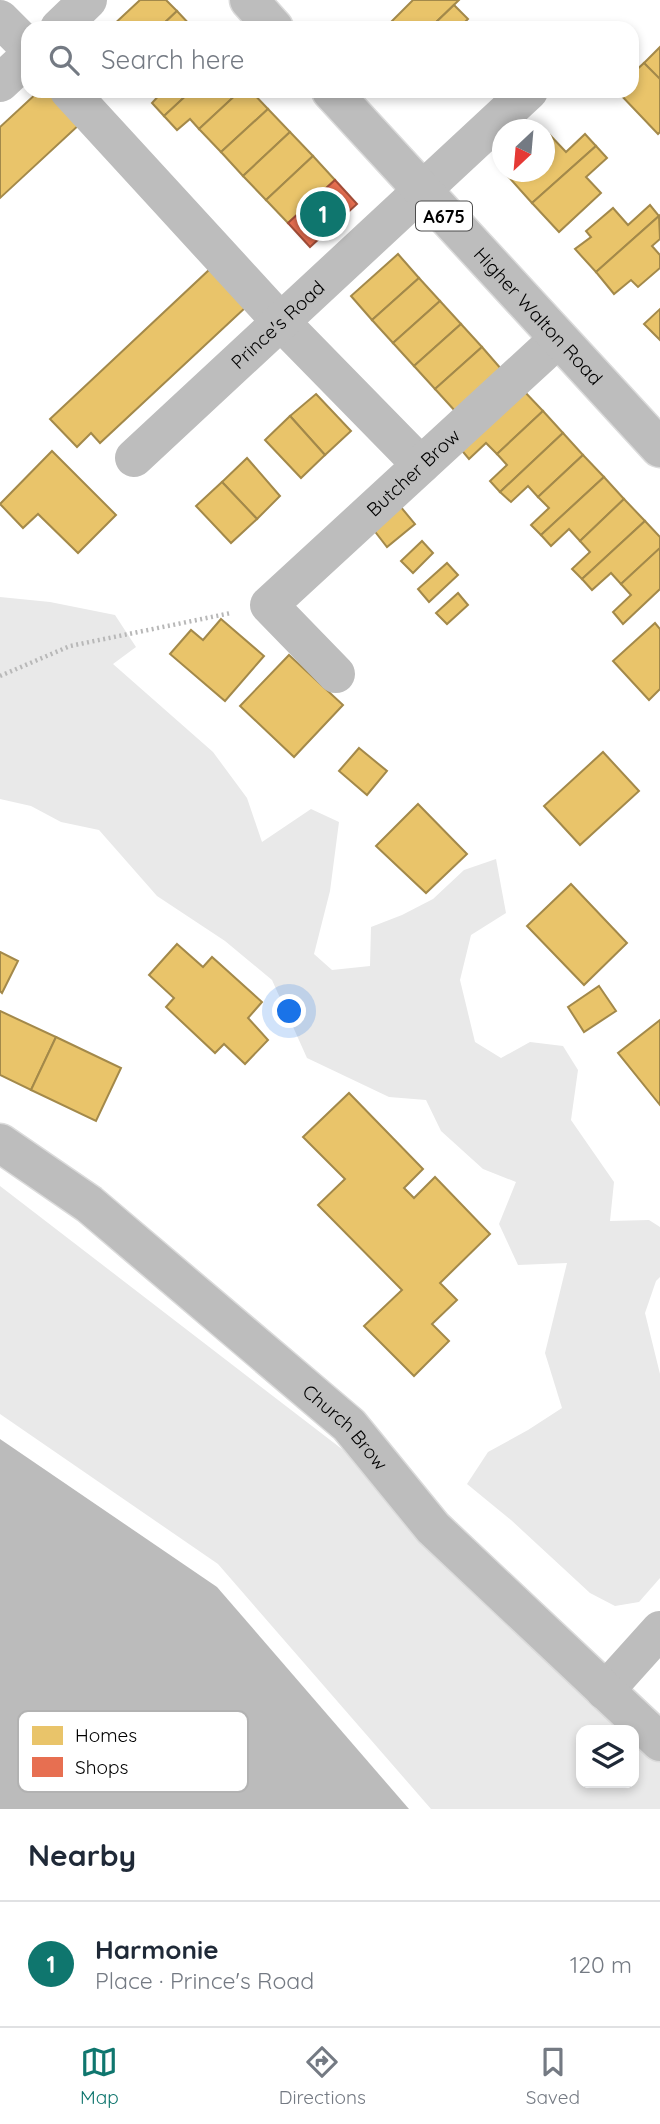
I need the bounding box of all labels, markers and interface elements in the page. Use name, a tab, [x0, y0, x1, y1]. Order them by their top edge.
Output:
search box	[21, 21, 639, 98]
icon: search	[45, 41, 83, 79]
text: Search here	[101, 43, 245, 76]
north arrow	[492, 119, 555, 182]
pin: 1	[300, 188, 346, 240]
road number: A675	[416, 202, 472, 230]
street label: Higher Walton Road	[469, 242, 608, 390]
street label: Prince's Road	[226, 275, 329, 374]
street label: Butcher Brow	[361, 423, 465, 521]
your location	[272, 994, 306, 1028]
street label: Church Brow	[298, 1379, 393, 1475]
legend	[18, 1711, 248, 1792]
text: Homes	[75, 1723, 137, 1747]
map controls	[576, 1725, 639, 1788]
button: layers	[576, 1725, 639, 1788]
text: Shops	[75, 1755, 128, 1779]
text: Nearby	[28, 1836, 136, 1874]
text: Harmonie	[95, 1933, 218, 1966]
text: 1	[47, 1950, 55, 1979]
text: 120 m	[570, 1950, 632, 1979]
text: Place · Prince's Road	[95, 1966, 314, 1995]
tab: Map	[80, 2043, 119, 2109]
tab: Directions	[279, 2043, 366, 2109]
tab: Saved	[526, 2043, 580, 2109]

